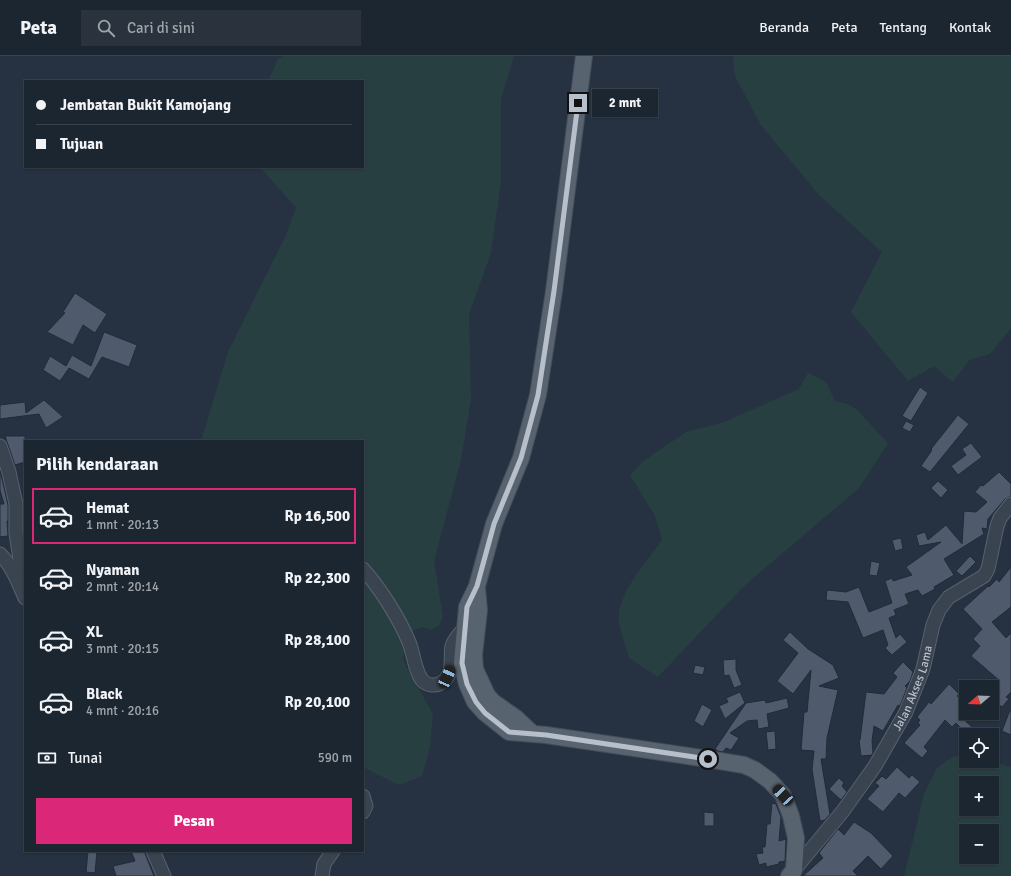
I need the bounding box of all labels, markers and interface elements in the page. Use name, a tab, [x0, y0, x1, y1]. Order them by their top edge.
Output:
search box	[81, 10, 361, 46]
text: Peta	[20, 16, 57, 40]
icon: search	[95, 17, 117, 39]
text: Cari di sini	[127, 19, 195, 37]
text: Beranda	[759, 19, 809, 36]
text: Peta	[831, 19, 858, 36]
text: Tentang	[880, 19, 927, 36]
text: Kontak	[949, 19, 991, 36]
callout: 2 mnt	[592, 89, 658, 117]
route end	[569, 94, 587, 112]
text: 2 mnt	[609, 95, 641, 111]
text: Jembatan Bukit Kamojang	[60, 96, 231, 114]
text: Tujuan	[60, 135, 103, 153]
text: Pilih kendaraan	[36, 453, 159, 475]
icon: car	[38, 498, 74, 534]
text: Hemat	[86, 499, 129, 517]
text: Rp 16,500	[284, 507, 350, 525]
text: 1 mnt · 20:13	[86, 517, 159, 533]
icon: car	[38, 560, 74, 596]
text: Nyaman	[86, 561, 139, 579]
text: Rp 22,300	[284, 569, 350, 587]
text: 2 mnt · 20:14	[86, 579, 159, 595]
icon: car	[38, 622, 74, 658]
text: XL	[86, 623, 103, 641]
text: Rp 28,100	[284, 631, 350, 649]
text: 3 mnt · 20:15	[86, 641, 159, 657]
street label: Jalan Akses Lama	[889, 644, 936, 733]
car	[437, 664, 457, 690]
north arrow	[959, 680, 999, 720]
map controls	[959, 680, 999, 864]
icon: car	[38, 684, 74, 720]
text: Black	[86, 685, 123, 703]
text: Rp 20,100	[284, 693, 350, 711]
text: 4 mnt · 20:16	[86, 703, 159, 719]
button: locate	[959, 728, 999, 768]
icon: cash	[36, 747, 58, 769]
text: Tunai	[68, 749, 102, 767]
text: 590 m	[318, 750, 352, 766]
route start	[699, 750, 717, 768]
button: +	[959, 776, 999, 816]
car	[770, 782, 796, 808]
button: Pesan	[36, 798, 352, 844]
button: −	[959, 824, 999, 864]

